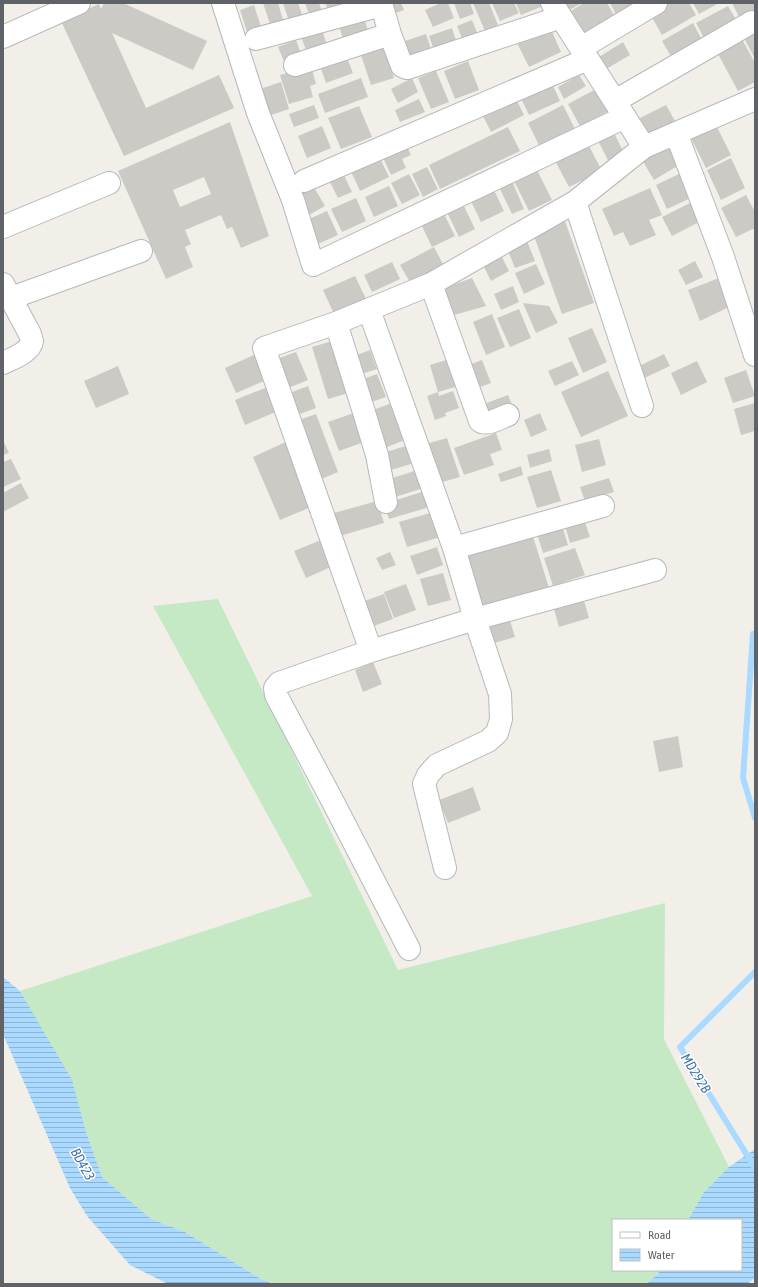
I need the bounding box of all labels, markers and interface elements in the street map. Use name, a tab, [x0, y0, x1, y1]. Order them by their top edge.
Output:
water label: MD292B	[678, 1050, 715, 1096]
water label: BD423	[68, 1145, 98, 1183]
legend	[612, 1219, 742, 1271]
text: Road	[648, 1228, 671, 1242]
text: Water	[648, 1248, 675, 1262]

